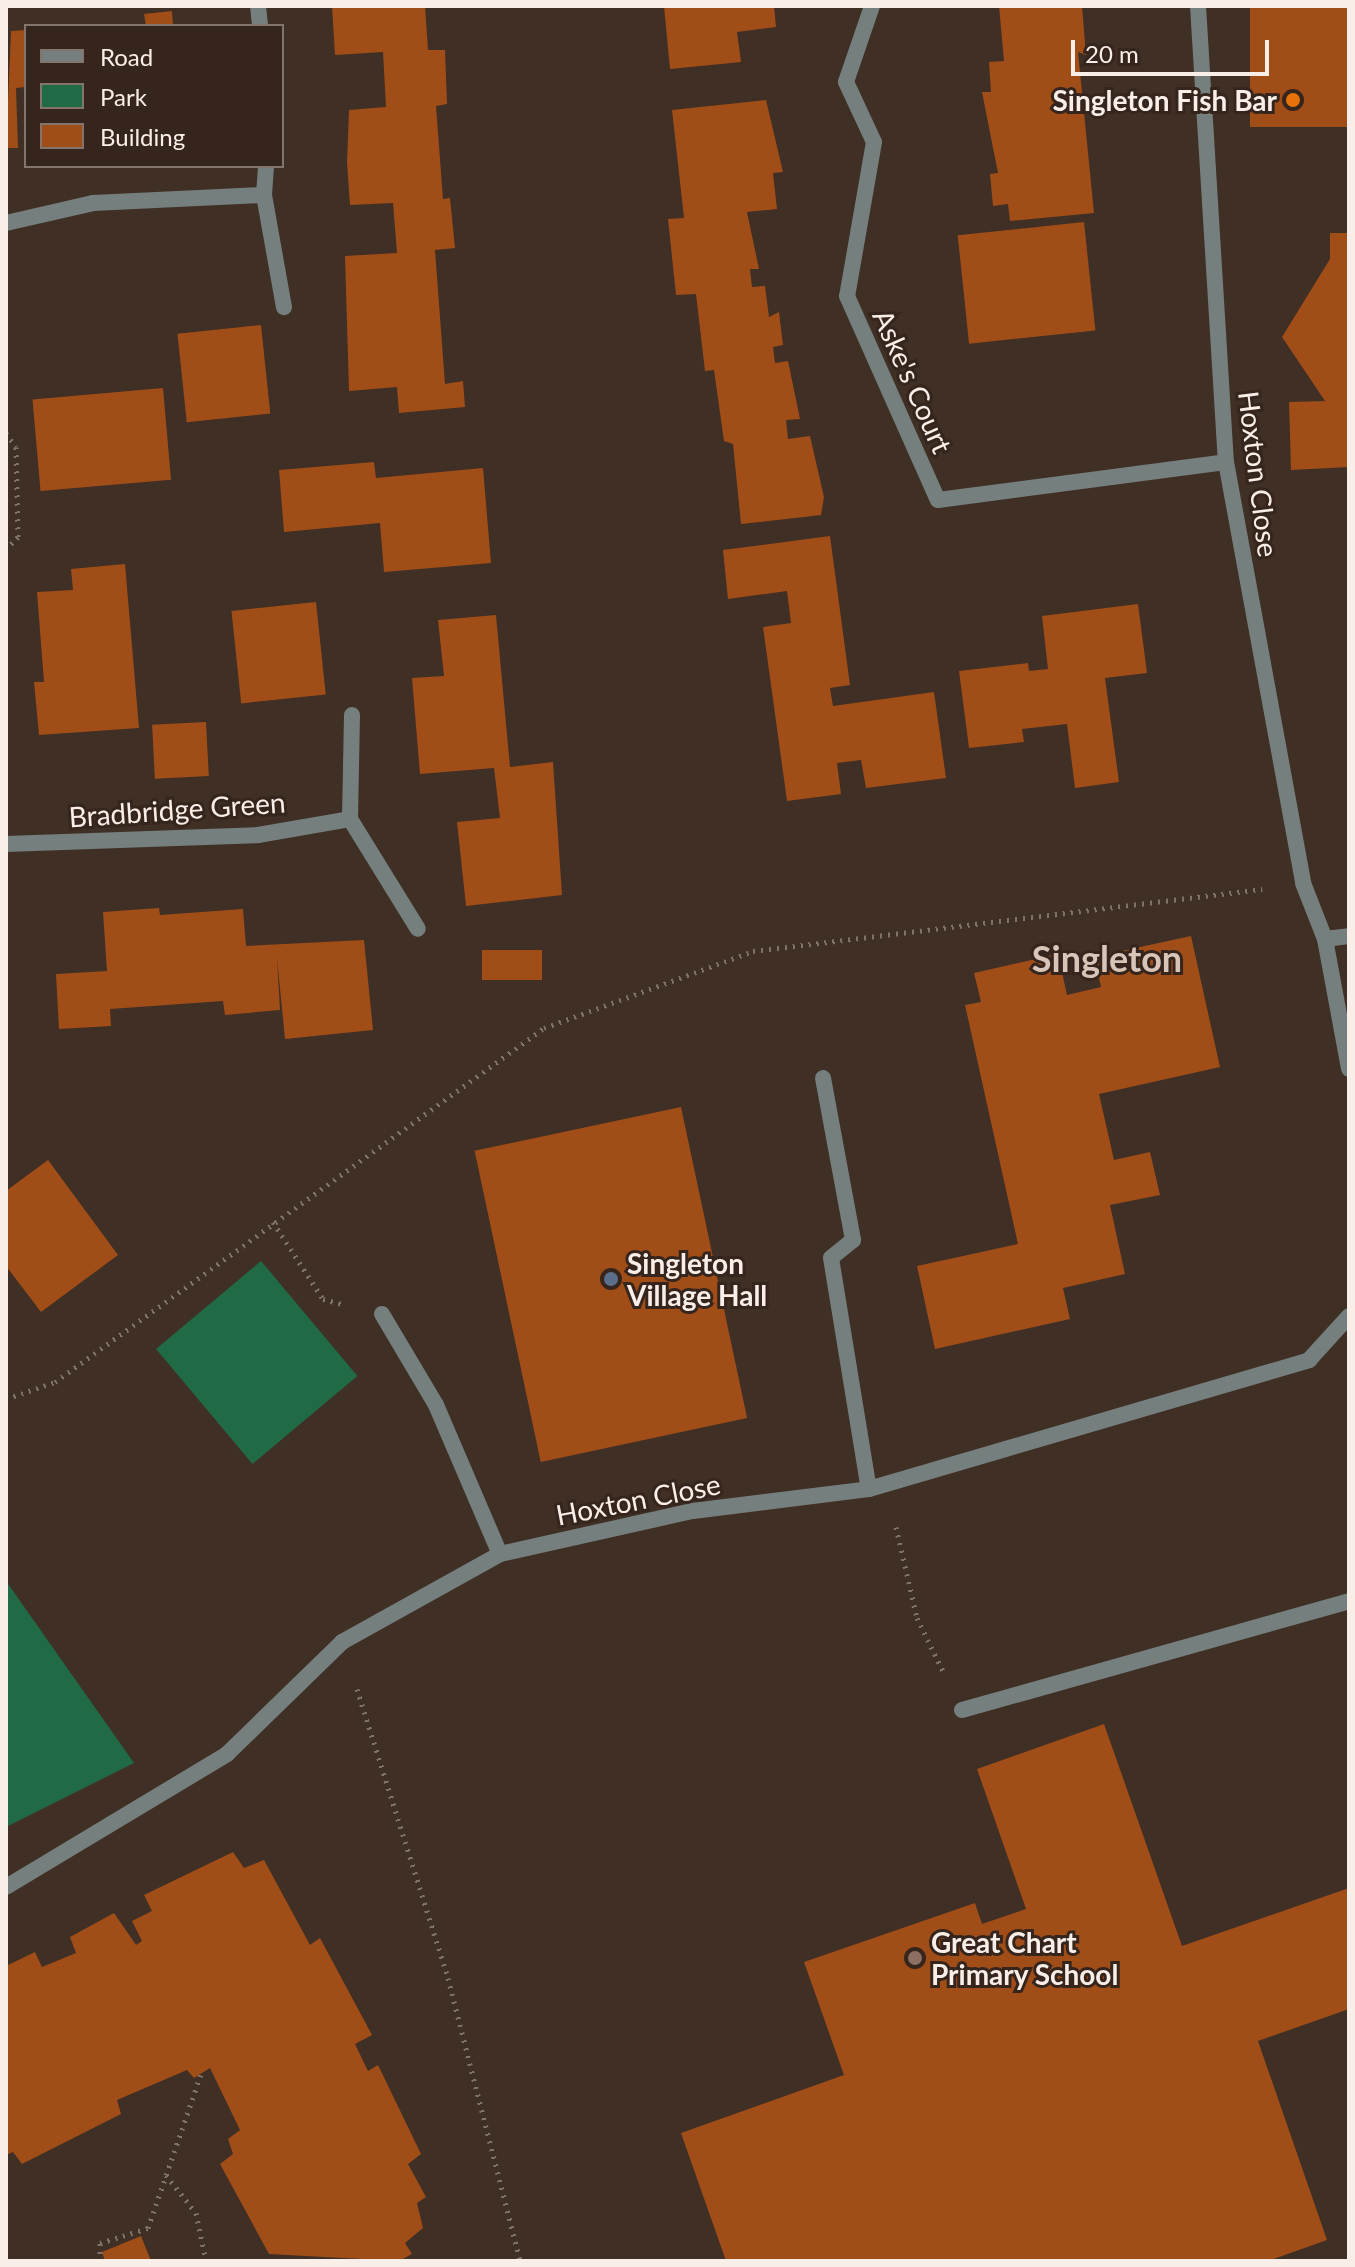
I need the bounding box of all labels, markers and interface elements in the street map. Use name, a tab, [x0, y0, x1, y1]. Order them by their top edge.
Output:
legend	[24, 24, 284, 168]
scale bar	[1075, 24, 1273, 74]
text: 20 m	[1085, 39, 1139, 68]
text: Road	[100, 42, 153, 71]
text: Park	[100, 82, 147, 111]
place label: Singleton Fish Bar	[1053, 83, 1277, 117]
marker: Singleton Fish Bar	[1284, 91, 1302, 109]
text: Building	[100, 122, 185, 151]
street label: Aske's Court	[866, 304, 960, 458]
street label: Hoxton Close	[1232, 389, 1286, 559]
street label: Bradbridge Green	[68, 785, 286, 833]
district label: Singleton	[1032, 937, 1182, 981]
place label: Singleton Village Hall	[627, 1246, 767, 1312]
marker: Singleton Village Hall	[602, 1270, 620, 1288]
street label: Hoxton Close	[553, 1467, 723, 1531]
place label: Great Chart Primary School	[931, 1925, 1119, 1991]
marker: Great Chart Primary School	[906, 1949, 924, 1967]

